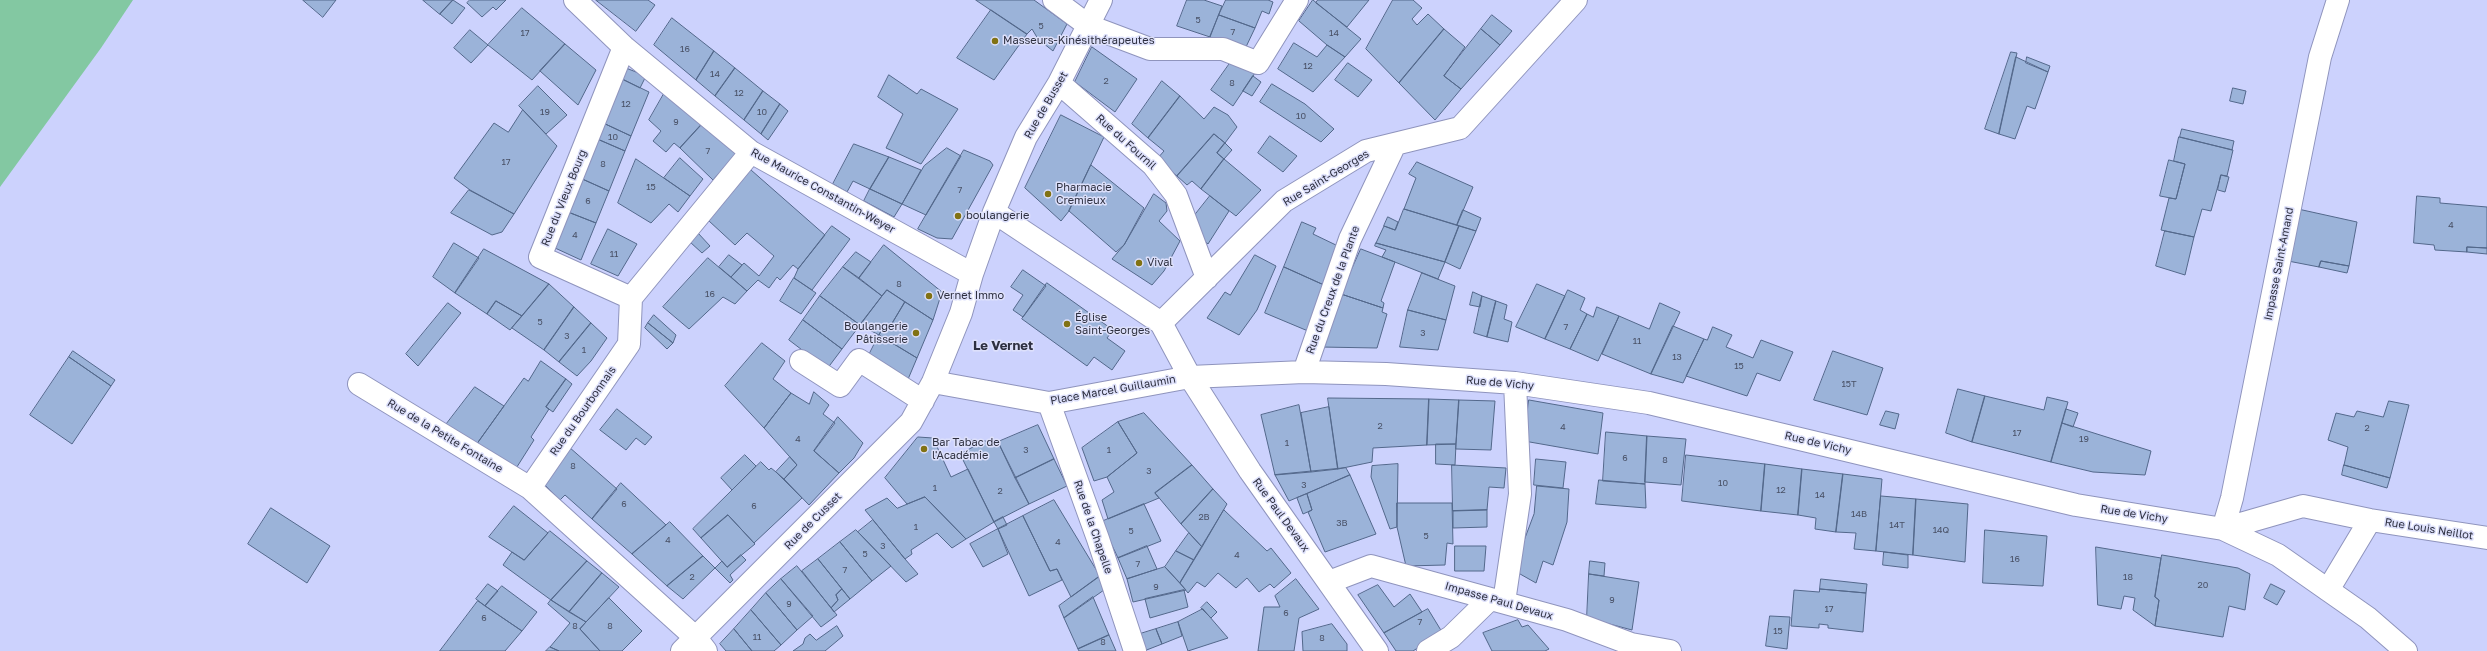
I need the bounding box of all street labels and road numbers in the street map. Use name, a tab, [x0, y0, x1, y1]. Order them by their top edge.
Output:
street label: Rue de Busset	[1021, 69, 1071, 141]
street label: Rue du Fournil	[1093, 112, 1159, 172]
street label: Rue Maurice Constantin-Weyer	[749, 146, 897, 236]
street label: Rue Saint-Georges	[1281, 147, 1371, 209]
street label: Rue du Vieux Bourg	[539, 148, 589, 248]
street label: Impasse Saint-Amand	[2262, 206, 2296, 322]
street label: Rue du Creux de la Plante	[1304, 224, 1362, 356]
street label: Rue du Bourbonnais	[547, 364, 619, 458]
street label: Place Marcel Guillaumin	[1049, 372, 1177, 408]
street label: Rue de Vichy	[1466, 373, 1534, 393]
street label: Rue de la Petite Fontaine	[385, 396, 505, 476]
street label: Rue de Vichy	[1783, 429, 1853, 457]
street label: Rue Paul Devaux	[1250, 476, 1312, 554]
street label: Rue de la Chapelle	[1071, 478, 1115, 576]
street label: Rue de Cusset	[782, 490, 844, 552]
street label: Rue de Vichy	[2099, 502, 2169, 526]
street label: Rue Louis Neillot	[2384, 515, 2474, 543]
street label: Impasse Paul Devaux	[1443, 579, 1555, 623]

